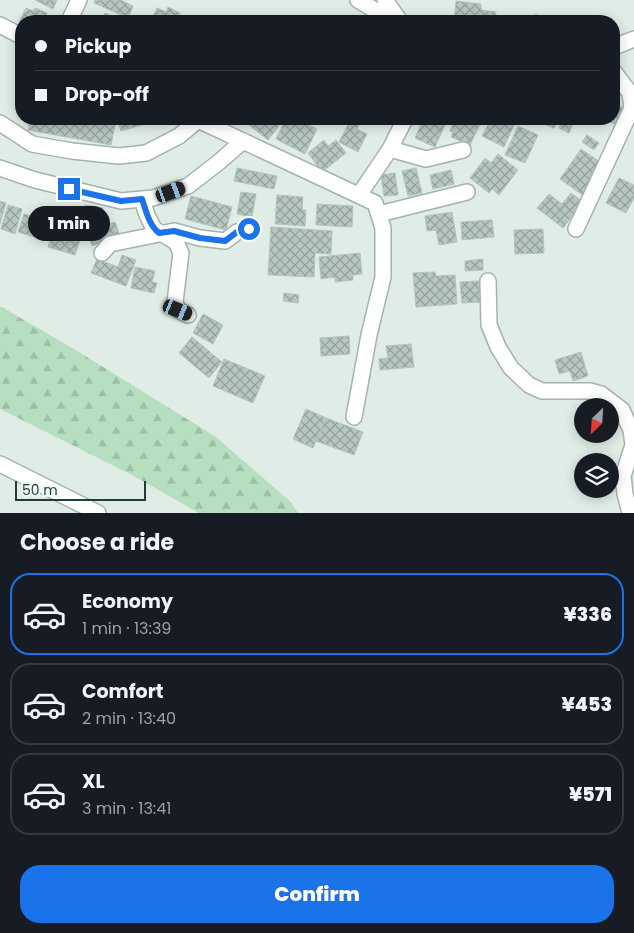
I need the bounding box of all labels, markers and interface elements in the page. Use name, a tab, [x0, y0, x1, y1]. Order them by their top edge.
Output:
text: Pickup	[65, 33, 131, 60]
text: Drop-off	[65, 81, 149, 108]
route end	[58, 178, 80, 200]
car	[154, 180, 187, 204]
callout: 1 min	[28, 206, 110, 242]
text: 1 min	[48, 212, 90, 235]
route start	[238, 218, 260, 240]
car	[161, 297, 194, 323]
north arrow	[574, 398, 619, 442]
map controls	[574, 398, 619, 498]
button: layers	[574, 453, 619, 498]
scale bar	[15, 478, 146, 501]
text: 50 m	[22, 480, 58, 500]
text: Choose a ride	[20, 527, 174, 558]
text: Economy	[82, 588, 173, 615]
icon: car	[22, 592, 67, 637]
text: ¥336	[563, 601, 612, 628]
text: 1 min · 13:39	[82, 617, 171, 640]
text: Comfort	[82, 678, 164, 705]
icon: car	[22, 682, 67, 727]
text: ¥453	[562, 691, 612, 718]
text: 2 min · 13:40	[82, 707, 176, 730]
text: XL	[82, 768, 105, 795]
icon: car	[22, 772, 67, 817]
text: ¥571	[569, 781, 612, 808]
text: 3 min · 13:41	[82, 797, 171, 820]
button: Confirm	[20, 865, 614, 923]

